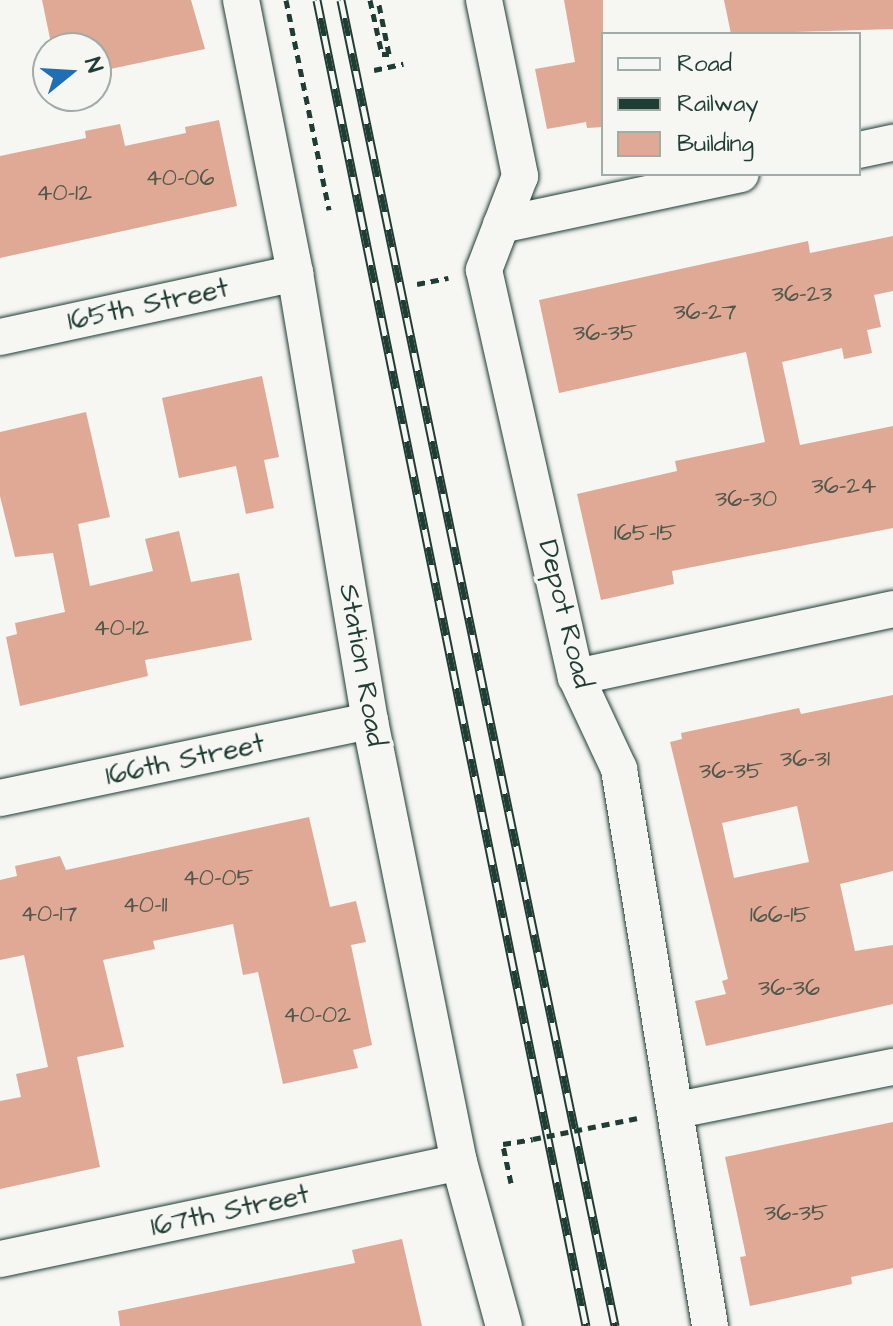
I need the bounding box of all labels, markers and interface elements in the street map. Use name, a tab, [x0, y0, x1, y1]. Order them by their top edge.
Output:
north arrow	[32, 32, 112, 112]
legend	[601, 32, 861, 176]
text: Road	[677, 47, 732, 81]
text: N	[77, 54, 110, 76]
text: Railway	[677, 87, 759, 121]
text: Building	[677, 127, 754, 161]
house number: 40-06	[145, 165, 215, 193]
house number: 40-12	[36, 180, 92, 208]
street label: 165th Street	[64, 272, 232, 338]
house number: 36-23	[772, 281, 832, 309]
house number: 36-27	[673, 299, 737, 327]
house number: 36-35	[573, 320, 637, 348]
house number: 36-24	[812, 473, 876, 501]
house number: 36-30	[715, 486, 777, 514]
house number: 165-15	[614, 520, 676, 548]
street label: Depot Road	[530, 536, 600, 692]
street label: Station Road	[331, 581, 393, 749]
house number: 40-12	[93, 615, 149, 643]
street label: 166th Street	[103, 727, 267, 793]
house number: 36-31	[780, 746, 830, 774]
house number: 36-35	[699, 758, 763, 786]
house number: 40-05	[182, 865, 254, 893]
house number: 40-11	[122, 892, 168, 920]
house number: 40-17	[21, 901, 77, 929]
house number: 166-15	[750, 902, 810, 930]
house number: 36-36	[758, 975, 820, 1003]
house number: 40-02	[283, 1002, 351, 1030]
street label: 167th Street	[148, 1178, 312, 1244]
house number: 36-35	[764, 1200, 828, 1228]

